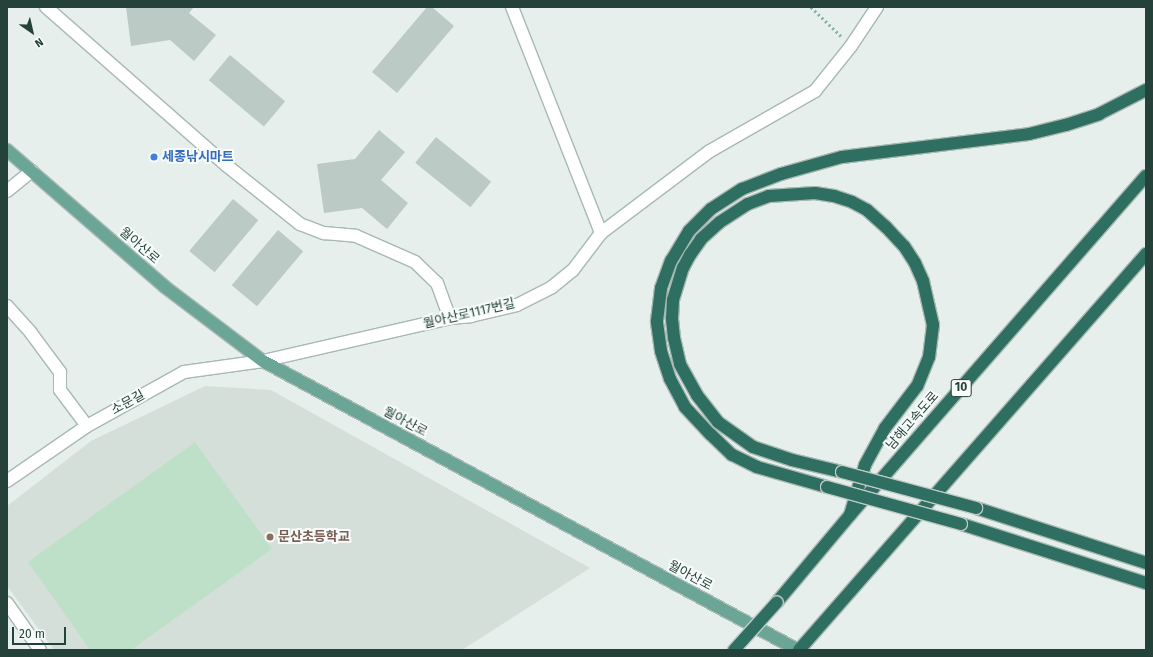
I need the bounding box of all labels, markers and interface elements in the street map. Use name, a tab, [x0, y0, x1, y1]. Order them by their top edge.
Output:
north arrow	[12, 12, 52, 52]
text: N	[32, 35, 46, 50]
place label: 세종낚시마트	[162, 149, 234, 165]
marker: 세종낚시마트	[149, 152, 159, 162]
street label: 월아산로	[116, 224, 162, 268]
street label: 월아산로1117번길	[421, 296, 517, 332]
road number: 10	[950, 378, 972, 398]
street label: 소문길	[109, 387, 147, 419]
street label: 남해고속도로	[884, 389, 942, 453]
street label: 월아산로	[380, 404, 430, 440]
place label: 문산초등학교	[278, 529, 350, 545]
marker: 문산초등학교	[265, 532, 275, 542]
street label: 월아산로	[665, 558, 715, 594]
scale bar	[14, 619, 68, 645]
text: 20 m	[19, 627, 45, 641]

